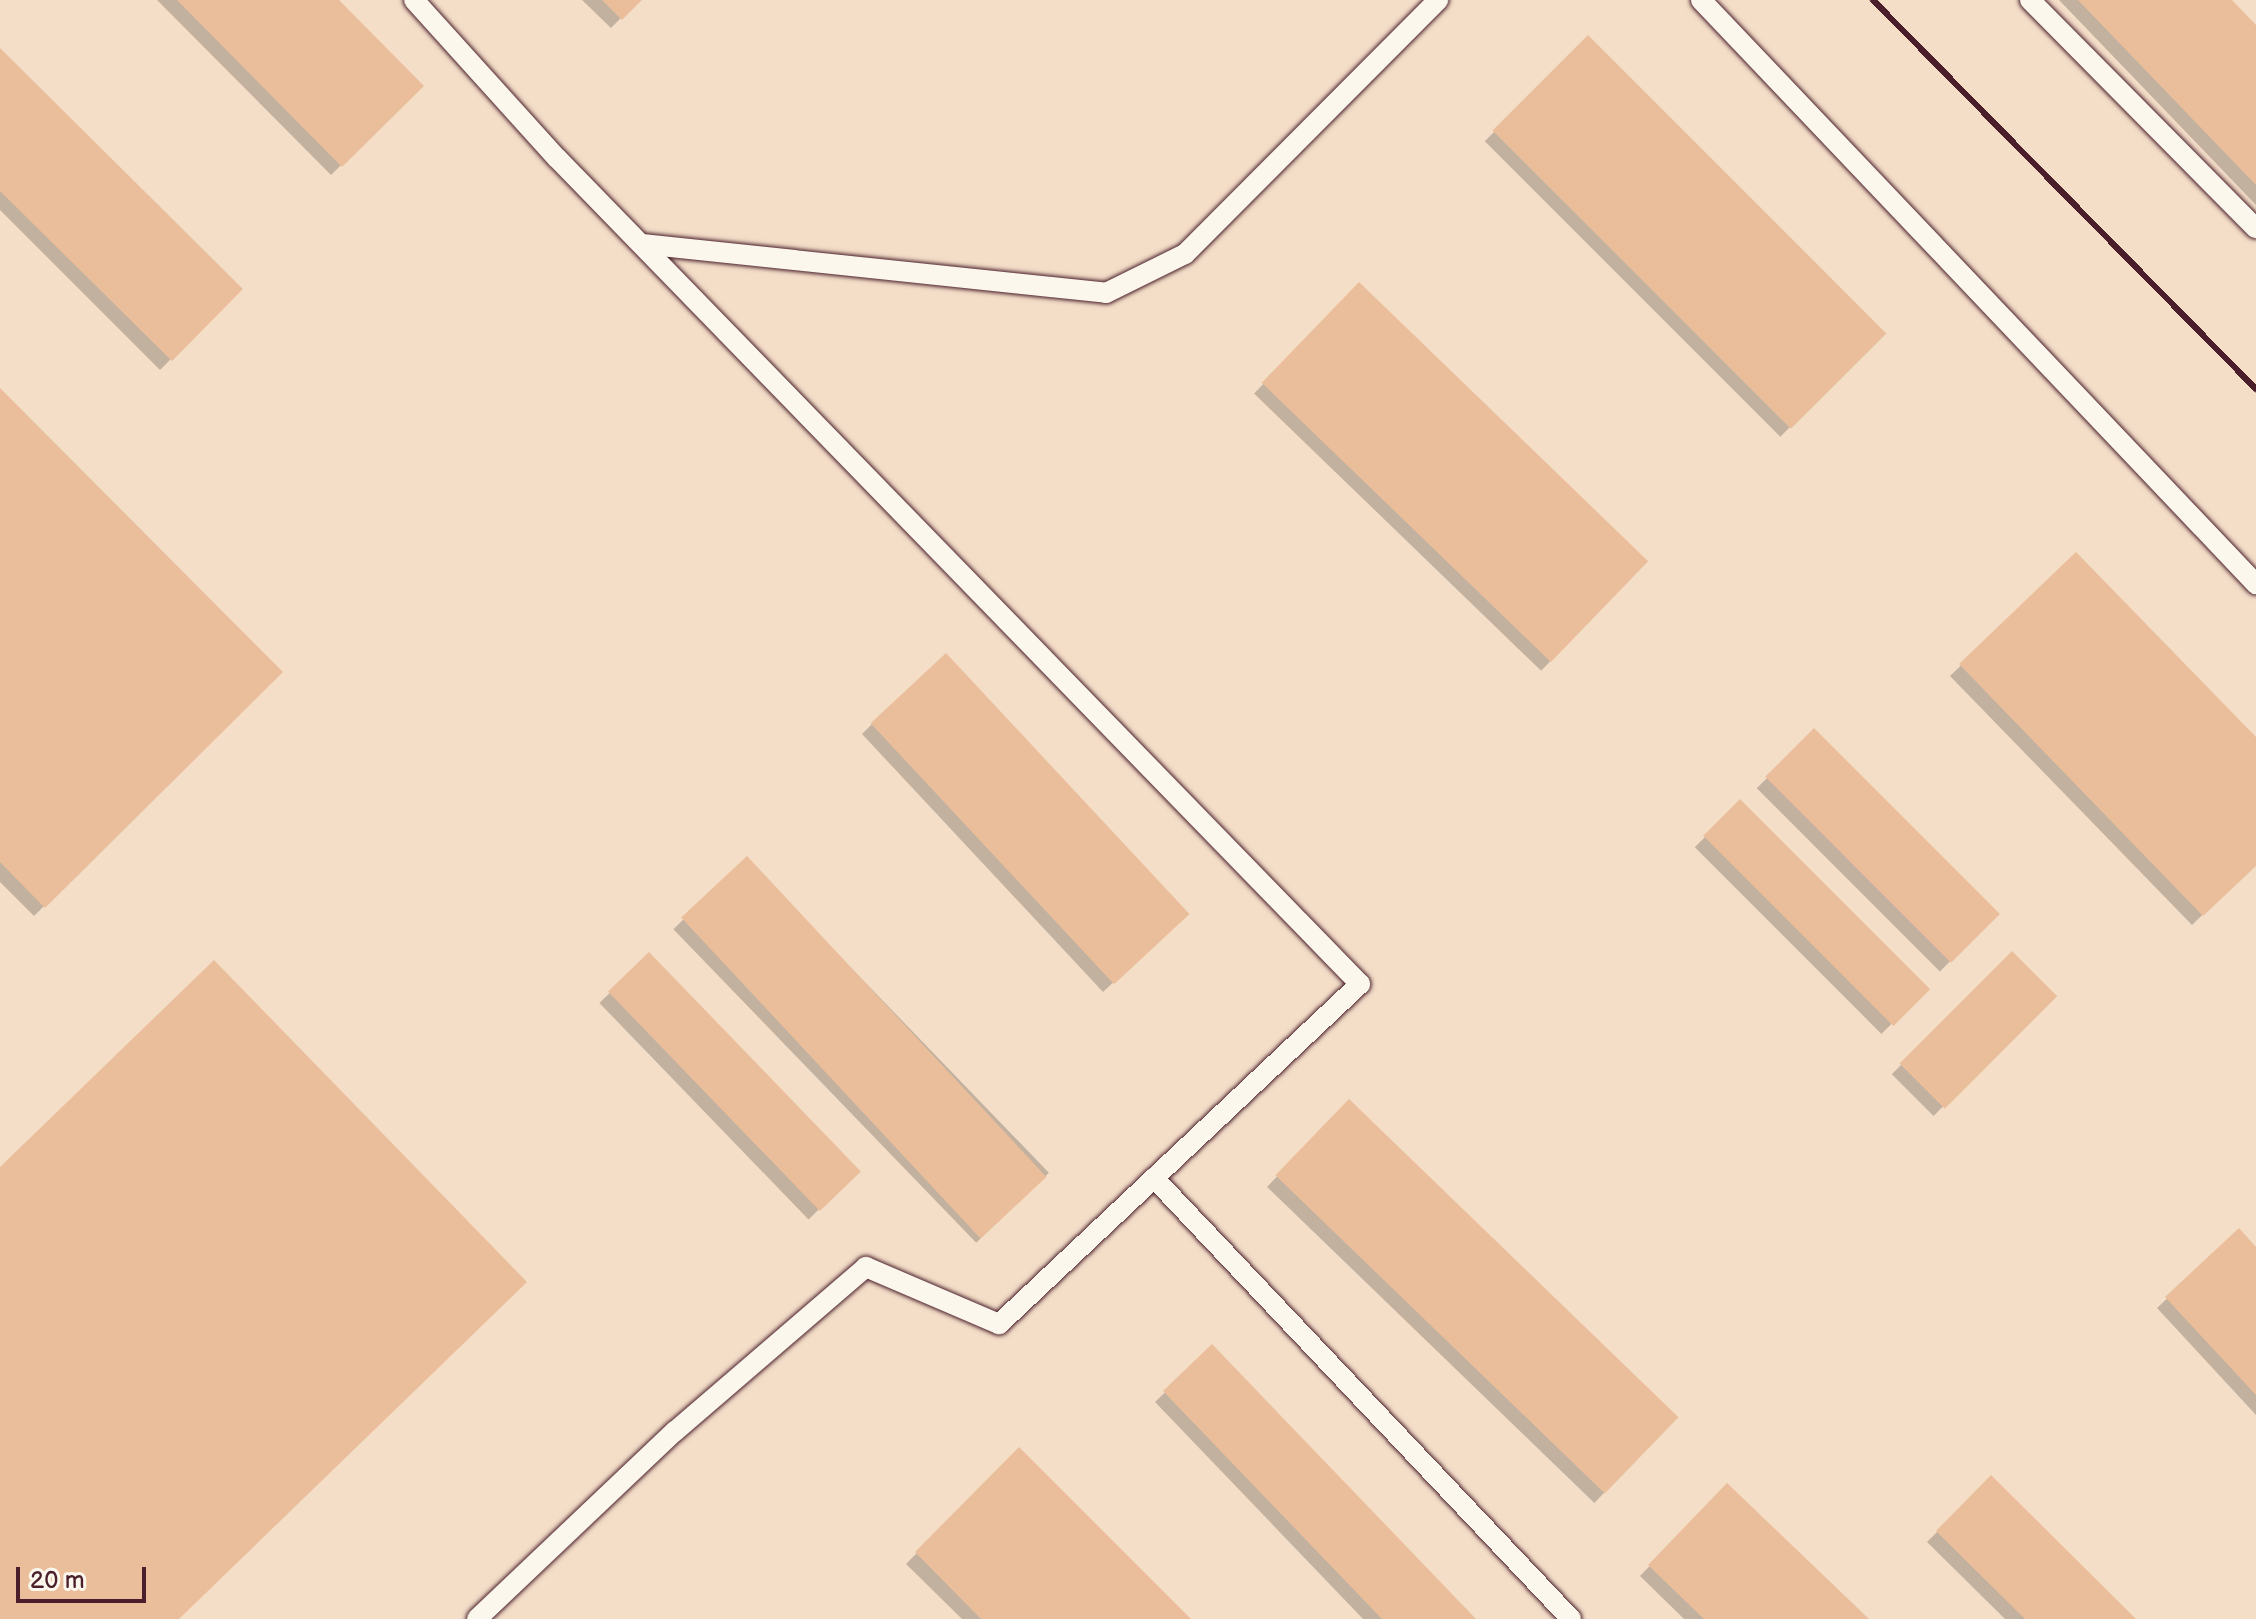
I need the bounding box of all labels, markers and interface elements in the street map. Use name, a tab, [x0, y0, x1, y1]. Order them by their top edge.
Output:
scale bar	[20, 1551, 150, 1601]
text: 20 m	[30, 1566, 85, 1595]

